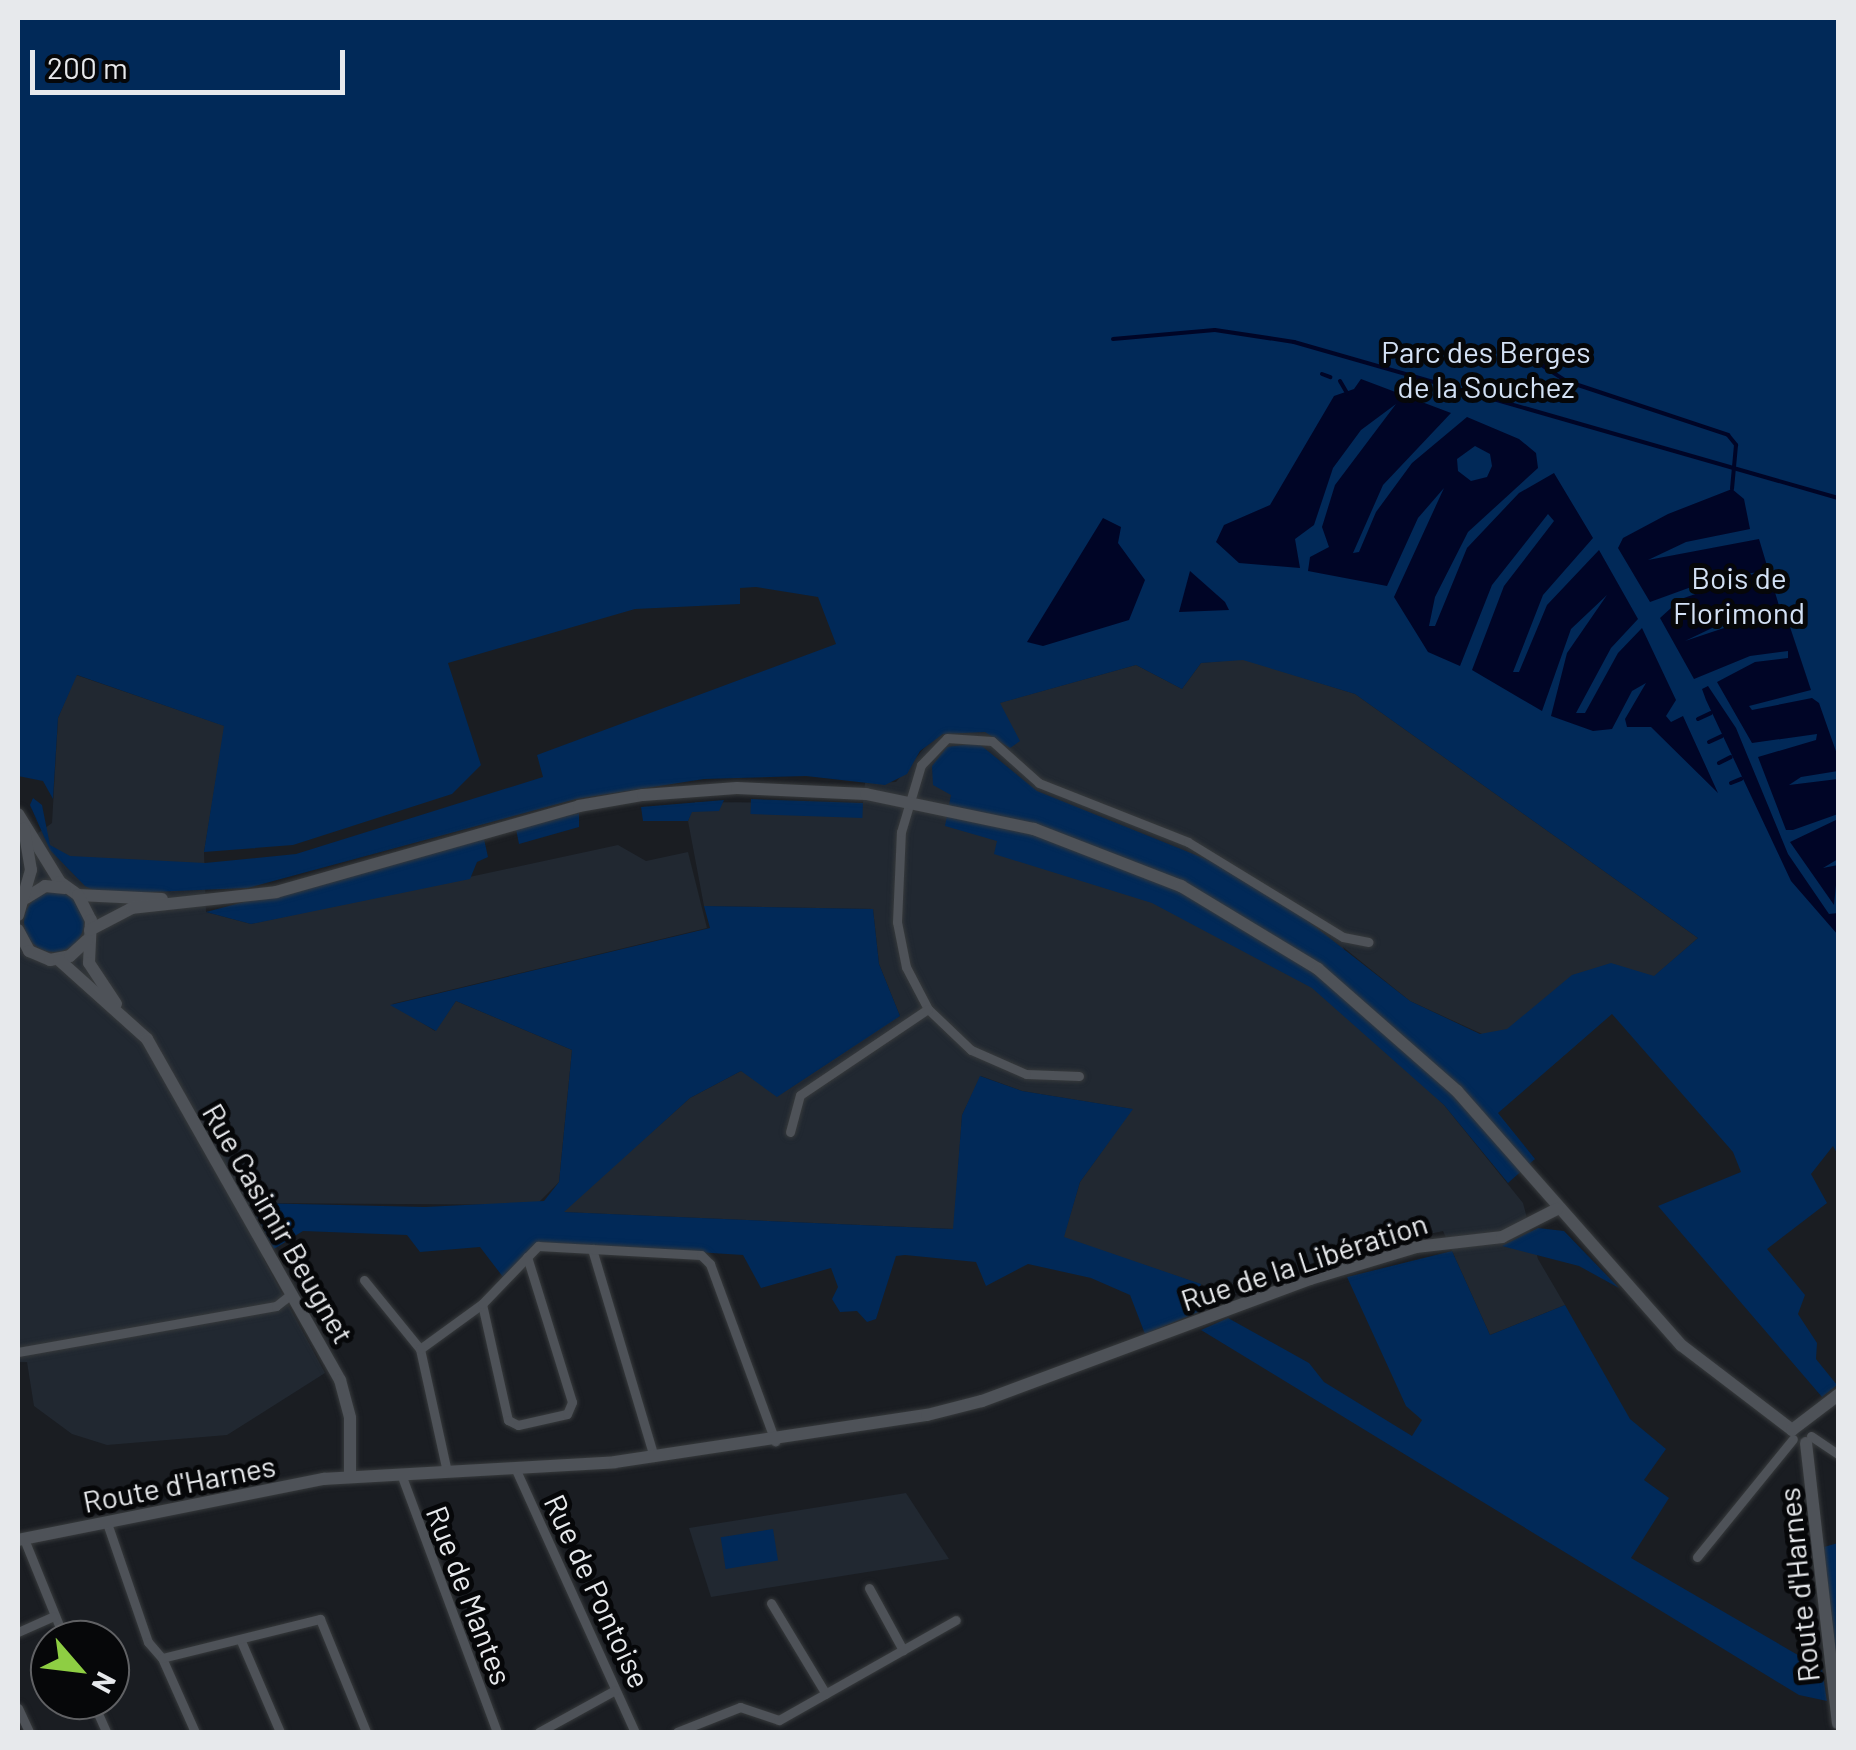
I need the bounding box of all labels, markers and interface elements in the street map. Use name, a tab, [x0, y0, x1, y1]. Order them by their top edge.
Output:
scale bar	[35, 30, 350, 92]
text: 200 m	[47, 49, 128, 85]
park label: Parc des Berges de la Souchez	[1381, 333, 1591, 404]
park label: Bois de Florimond	[1673, 559, 1805, 630]
street label: Rue Casimir Beugnet	[196, 1097, 362, 1349]
street label: Rue de la Libération	[1176, 1204, 1432, 1318]
street label: Route d'Harnes	[80, 1447, 278, 1519]
street label: Route d'Harnes	[1770, 1486, 1826, 1684]
street label: Rue de Pontoise	[537, 1488, 659, 1694]
street label: Rue de Mantes	[419, 1501, 521, 1689]
north arrow	[30, 1620, 130, 1720]
text: N	[85, 1667, 124, 1699]

